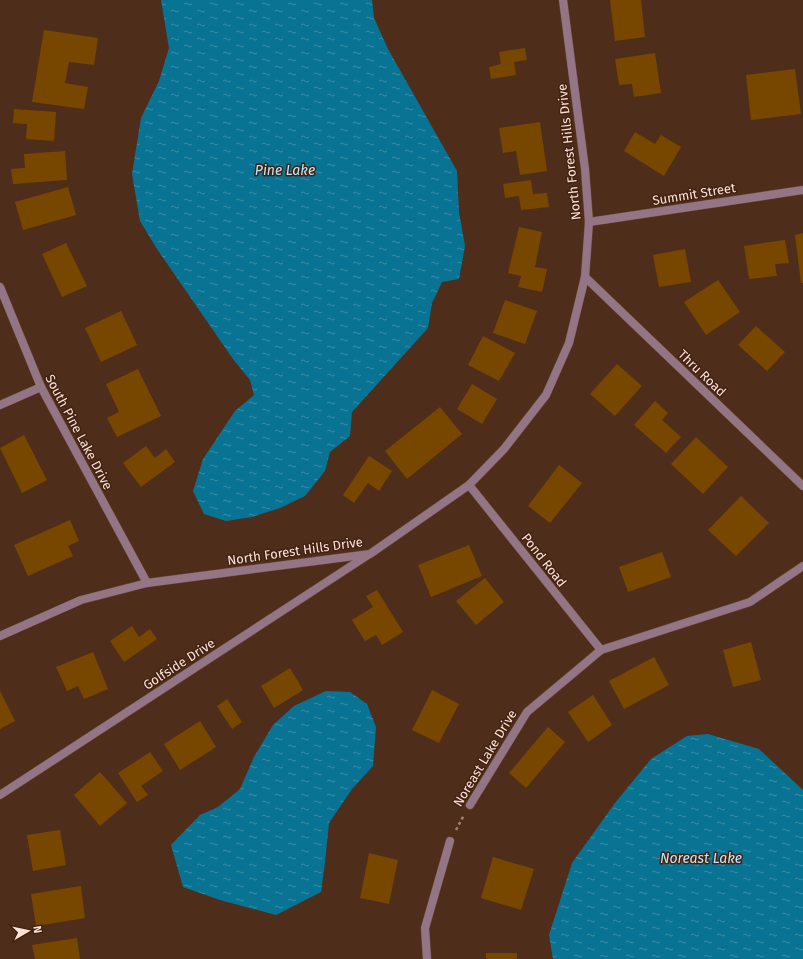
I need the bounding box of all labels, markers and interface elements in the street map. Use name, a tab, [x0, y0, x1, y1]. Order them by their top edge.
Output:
street label: North Forest Hills Drive	[554, 83, 584, 221]
water label: Pine Lake	[255, 162, 315, 179]
street label: Summit Street	[651, 180, 737, 208]
street label: Thru Road	[675, 347, 729, 399]
street label: South Pine Lake Drive	[42, 372, 116, 492]
street label: Pond Road	[519, 530, 569, 590]
street label: North Forest Hills Drive	[226, 534, 364, 568]
street label: Golfside Drive	[140, 635, 218, 693]
street label: Noreast Lake Drive	[450, 707, 520, 809]
water label: Noreast Lake	[660, 850, 742, 867]
north arrow	[8, 911, 48, 951]
text: N	[30, 925, 44, 934]

